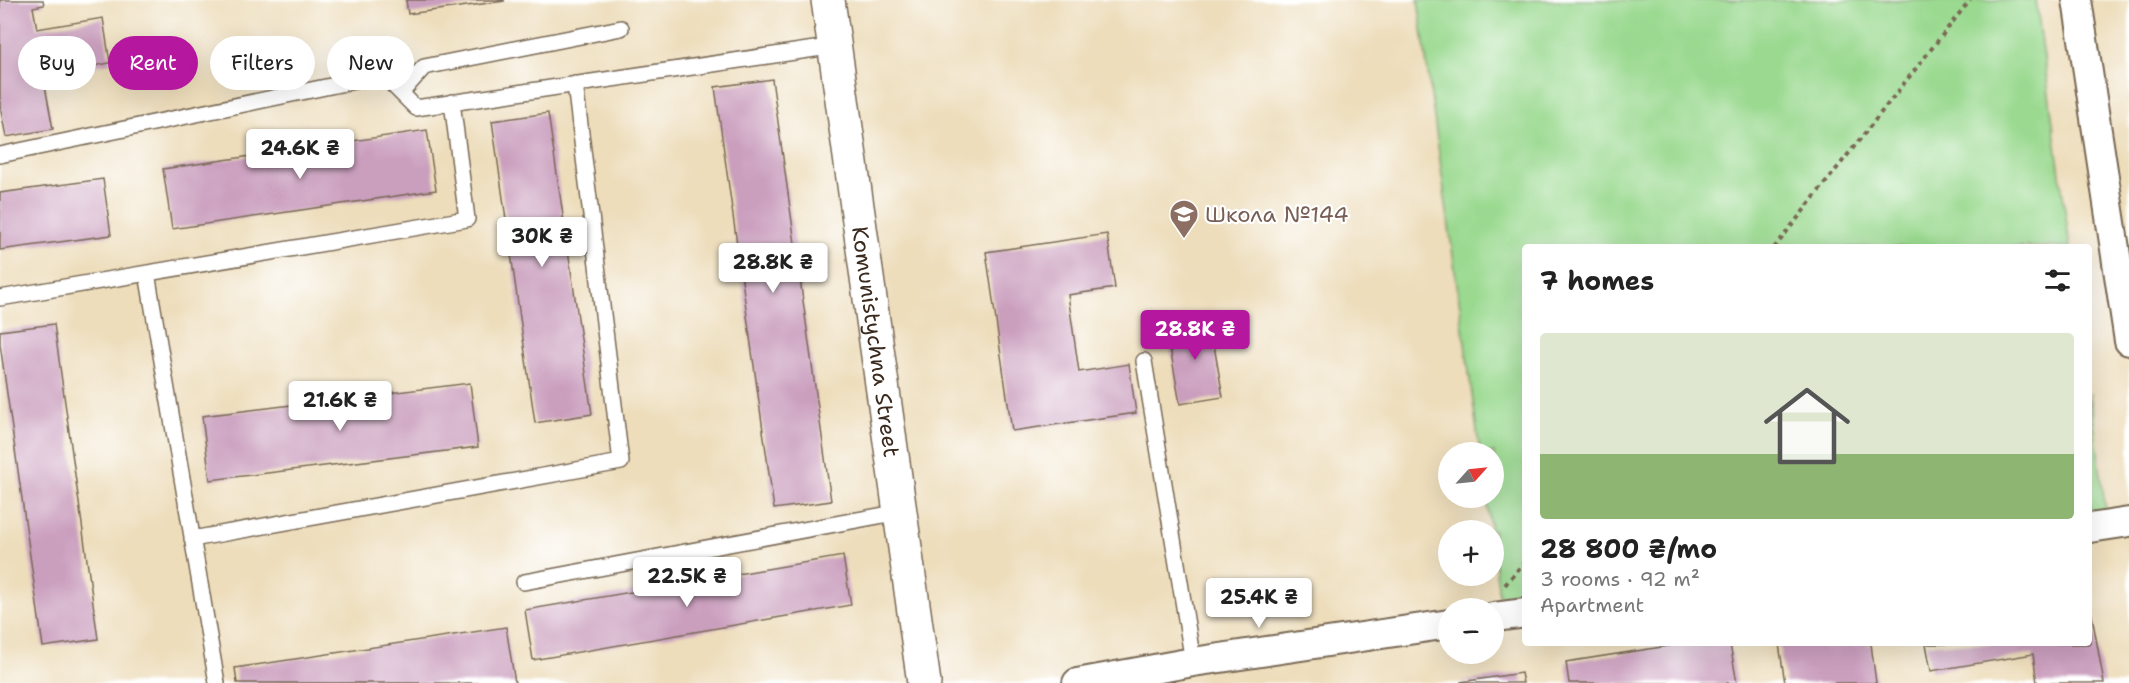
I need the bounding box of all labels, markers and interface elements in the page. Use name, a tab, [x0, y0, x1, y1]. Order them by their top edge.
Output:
chip: Buy	[18, 36, 96, 90]
chip: Rent	[108, 36, 198, 90]
chip: Filters	[210, 36, 315, 90]
chip: New	[327, 36, 414, 90]
pin: 24.6K ₴	[245, 129, 355, 180]
text: 24.6K ₴	[260, 135, 340, 161]
school or university icon: Школа №144	[1168, 198, 1200, 240]
place label: Школа №144	[1205, 200, 1349, 229]
pin: 30K ₴	[500, 217, 584, 268]
text: 30K ₴	[511, 223, 573, 249]
street label: Komunistychna Street	[845, 224, 907, 459]
pin: 28.8K ₴	[718, 243, 828, 294]
text: 28.8K ₴	[733, 249, 813, 275]
text: 7 homes	[1540, 263, 1654, 298]
icon: filters	[2041, 264, 2074, 297]
pin: 28.8K ₴	[1140, 310, 1250, 361]
text: 28.8K ₴	[1155, 316, 1235, 342]
icon: home	[1753, 372, 1861, 480]
pin: 21.6K ₴	[285, 381, 395, 432]
text: 21.6K ₴	[303, 387, 377, 413]
north arrow	[1438, 442, 1504, 508]
map controls	[1438, 442, 1504, 664]
button: +	[1438, 520, 1504, 586]
text: 28 800 ₴/mo	[1540, 531, 1717, 566]
pin: 22.5K ₴	[632, 557, 742, 608]
text: 22.5K ₴	[647, 563, 727, 589]
text: 3 rooms · 92 m²	[1540, 566, 1700, 592]
pin: 25.4K ₴	[1204, 578, 1314, 629]
text: 25.4K ₴	[1220, 584, 1298, 610]
text: Apartment	[1540, 592, 1644, 618]
button: −	[1438, 598, 1504, 664]

